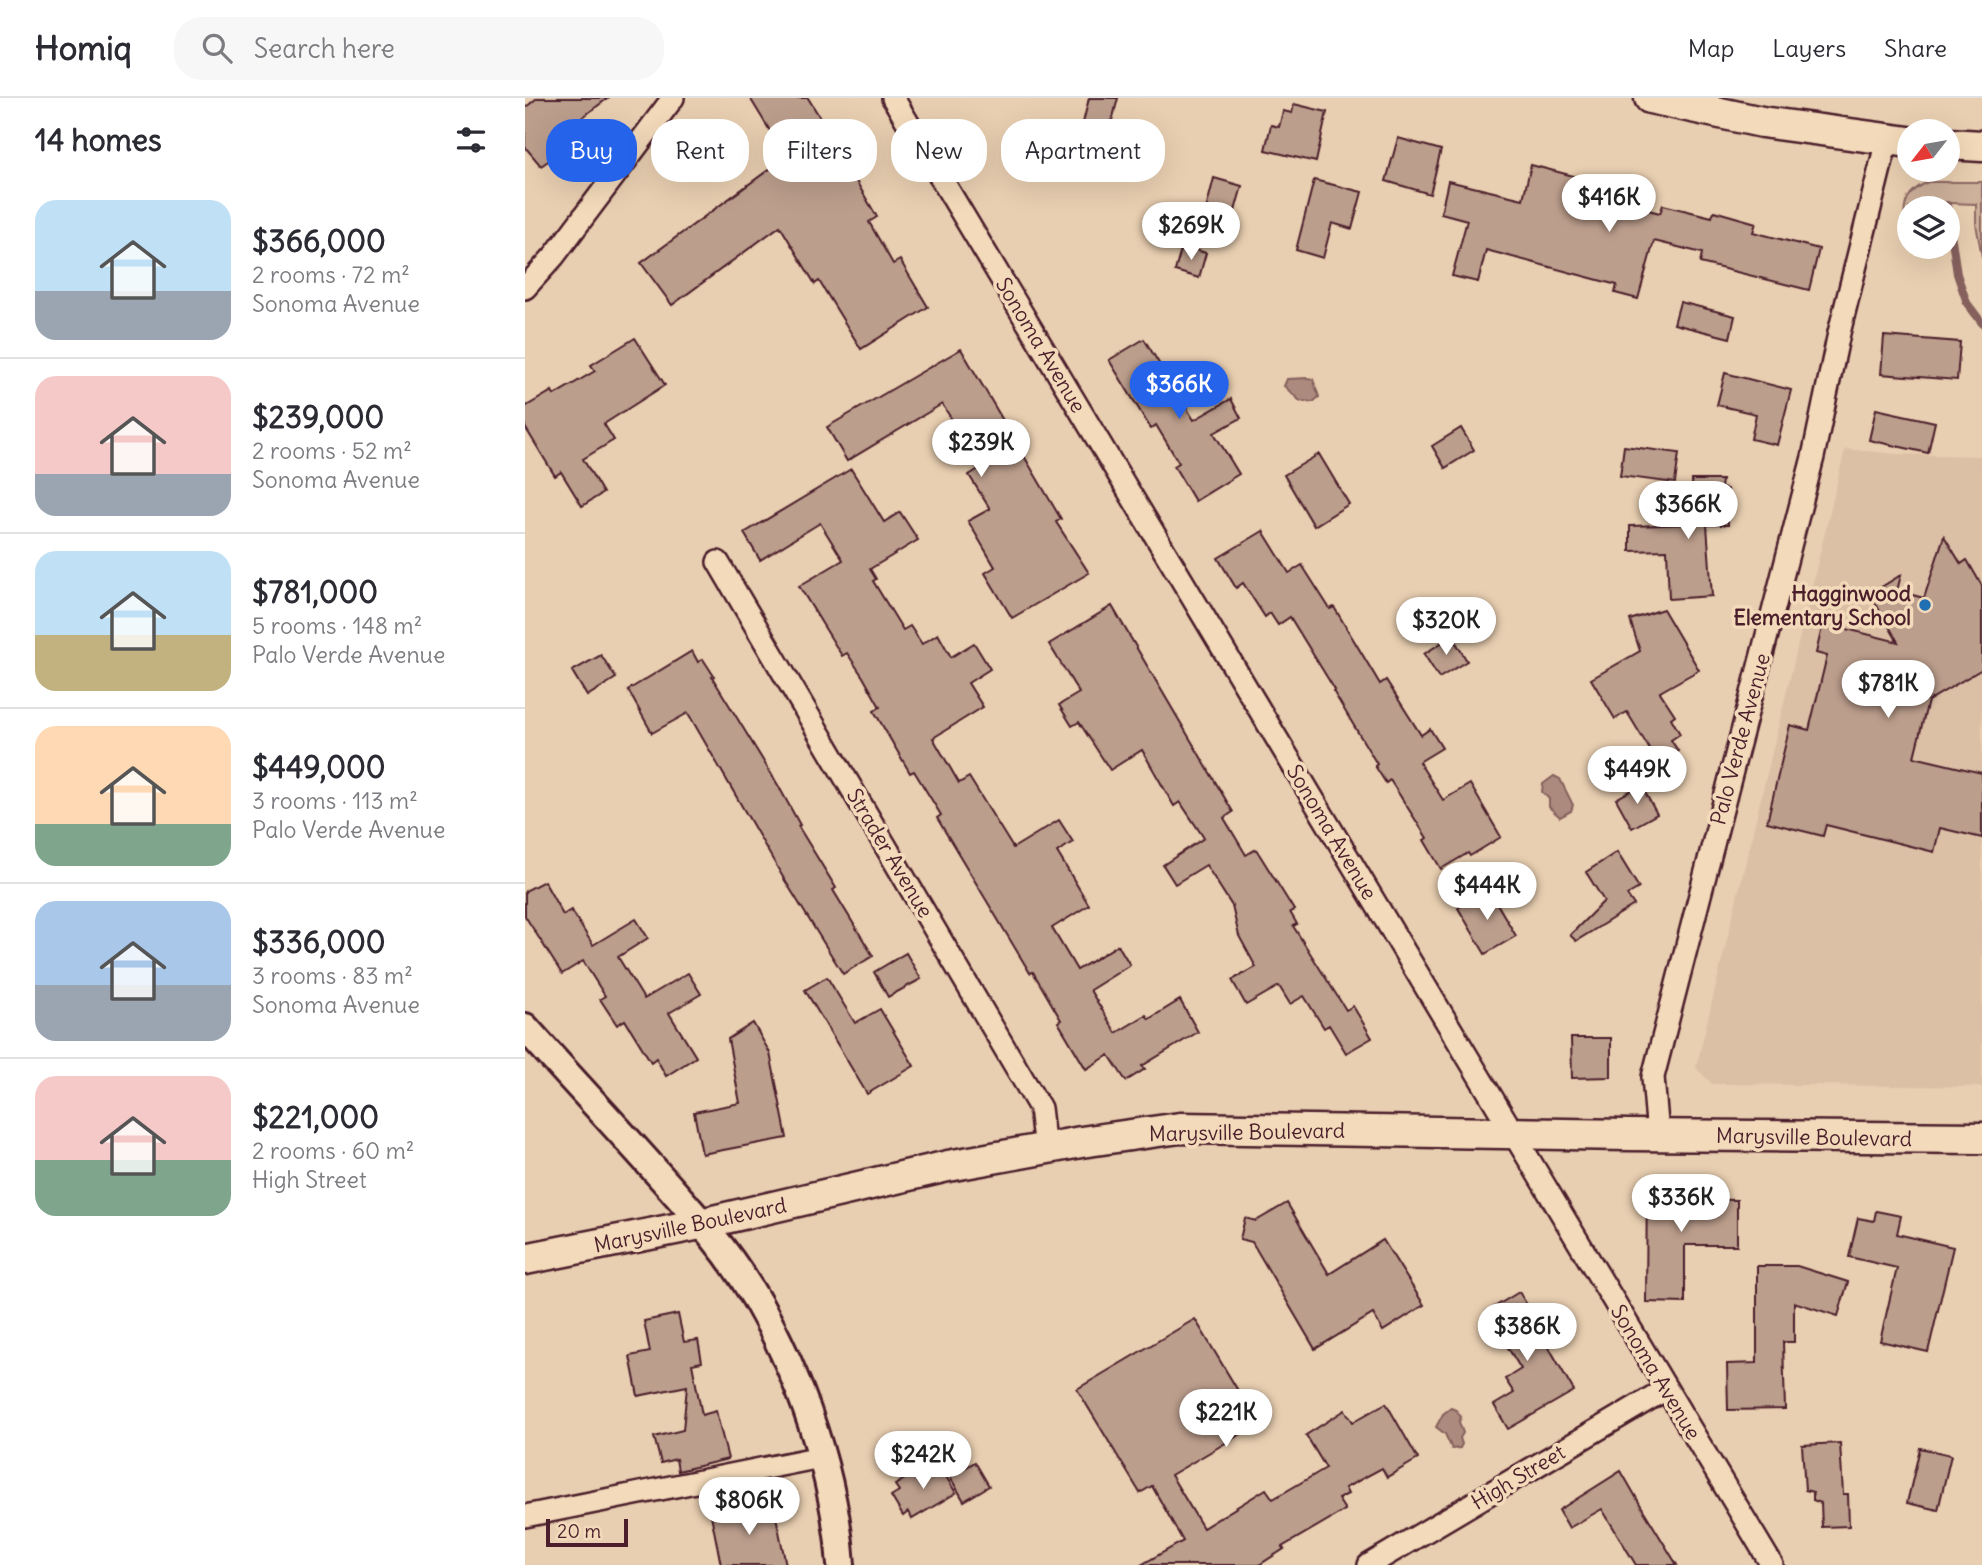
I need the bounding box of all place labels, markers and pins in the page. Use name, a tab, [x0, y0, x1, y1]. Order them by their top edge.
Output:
pin: $416K	[1560, 174, 1658, 234]
pin: $269K	[1142, 202, 1240, 262]
pin: $366K	[1130, 362, 1228, 421]
pin: $239K	[932, 420, 1030, 479]
pin: $366K	[1639, 482, 1737, 541]
place label: Hagginwood Elementary School	[1734, 580, 1912, 631]
marker: Hagginwood Elementary School	[1917, 597, 1933, 613]
pin: $320K	[1397, 598, 1495, 657]
pin: $781K	[1839, 660, 1937, 720]
pin: $449K	[1588, 746, 1686, 806]
pin: $444K	[1438, 862, 1536, 922]
pin: $336K	[1632, 1174, 1730, 1234]
pin: $386K	[1478, 1304, 1576, 1363]
pin: $221K	[1177, 1390, 1275, 1449]
pin: $242K	[874, 1432, 972, 1491]
pin: $806K	[700, 1478, 798, 1537]

